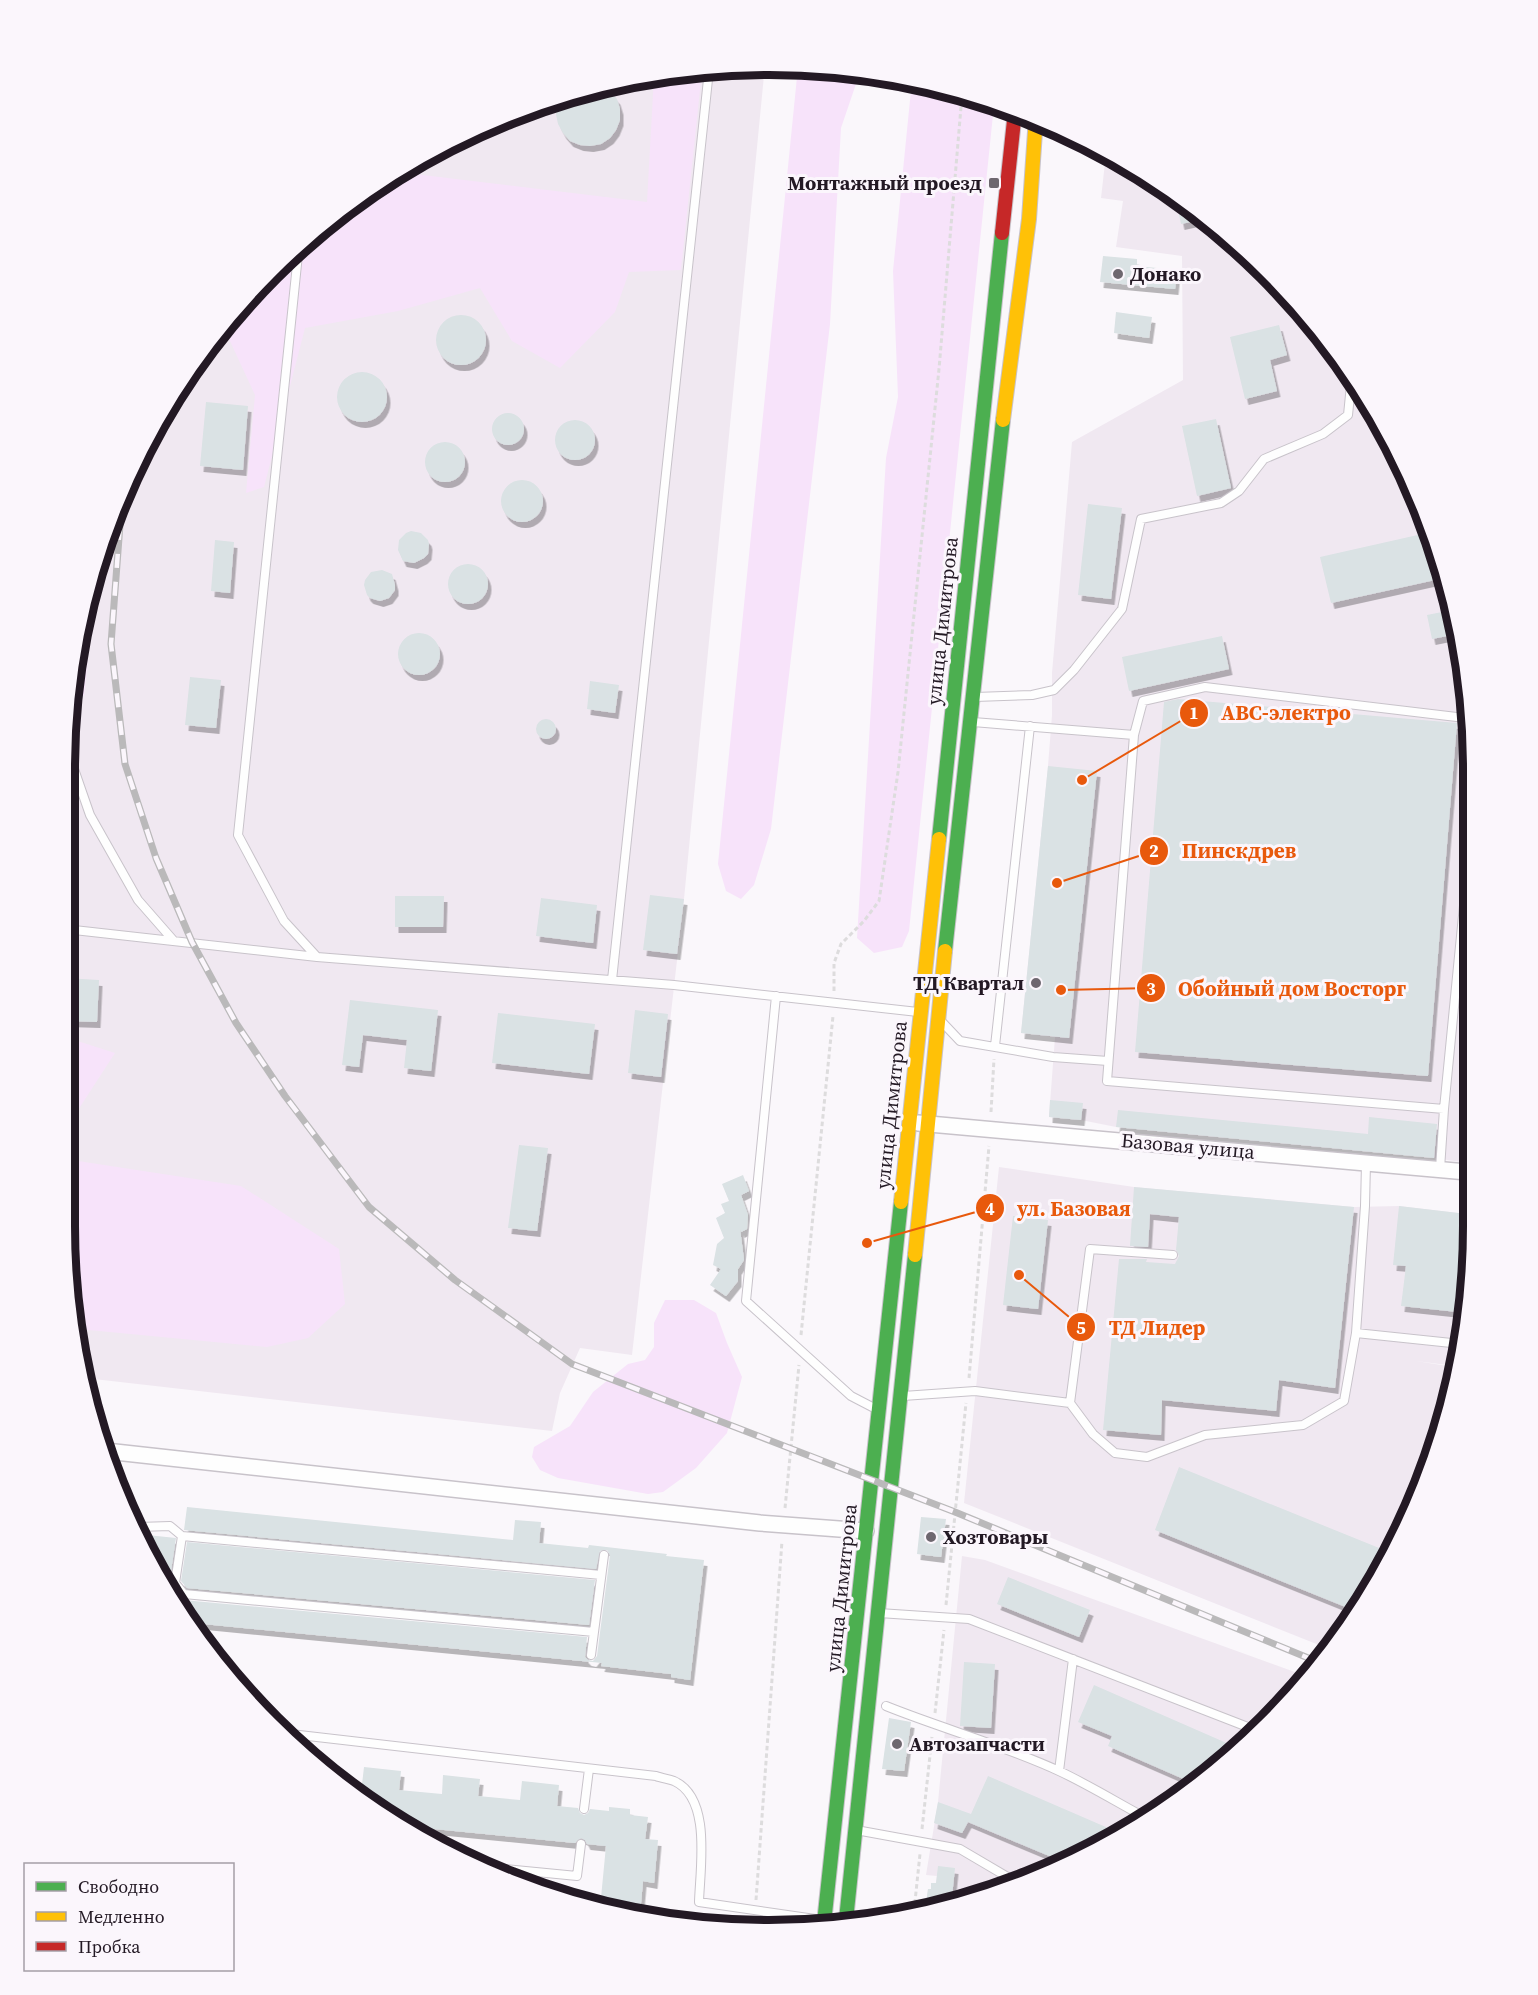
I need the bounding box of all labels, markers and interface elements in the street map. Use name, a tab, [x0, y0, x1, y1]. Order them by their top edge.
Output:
place label: Монтажный проезд	[788, 169, 982, 197]
marker: Монтажный проезд	[987, 176, 1001, 190]
place label: Донако	[1130, 260, 1201, 288]
marker: Донако	[1111, 267, 1125, 281]
street label: улица Димитрова	[919, 535, 965, 706]
callout: АВС-электро	[1179, 693, 1363, 732]
text: АВС-электро	[1221, 698, 1351, 727]
text: 1	[1189, 700, 1199, 725]
callout: Пинскдрев	[1139, 831, 1308, 870]
text: Пинскдрев	[1182, 836, 1297, 865]
text: 2	[1149, 838, 1159, 863]
place label: ТД Квартал	[913, 969, 1024, 997]
callout: Обойный дом Восторг	[1136, 969, 1418, 1008]
text: Обойный дом Восторг	[1178, 974, 1406, 1003]
marker: ТД Квартал	[1029, 976, 1043, 990]
text: 3	[1146, 976, 1156, 1001]
street label: улица Димитрова	[868, 1019, 914, 1190]
street label: Базовая улица	[1120, 1126, 1257, 1166]
callout: ул. Базовая	[975, 1189, 1143, 1228]
text: ул. Базовая	[1016, 1194, 1131, 1223]
text: 4	[985, 1196, 995, 1221]
callout: ТД Лидер	[1066, 1308, 1217, 1347]
text: ТД Лидер	[1109, 1313, 1206, 1342]
text: 5	[1076, 1315, 1086, 1340]
street label: улица Димитрова	[818, 1502, 864, 1673]
place label: Хозтовары	[943, 1523, 1048, 1551]
marker: Хозтовары	[924, 1530, 938, 1544]
place label: Автозапчасти	[909, 1730, 1045, 1758]
marker: Автозапчасти	[890, 1737, 904, 1751]
legend	[24, 1863, 234, 1971]
text: Свободно	[78, 1874, 159, 1899]
text: Медленно	[78, 1904, 165, 1929]
text: Пробка	[78, 1934, 141, 1959]

